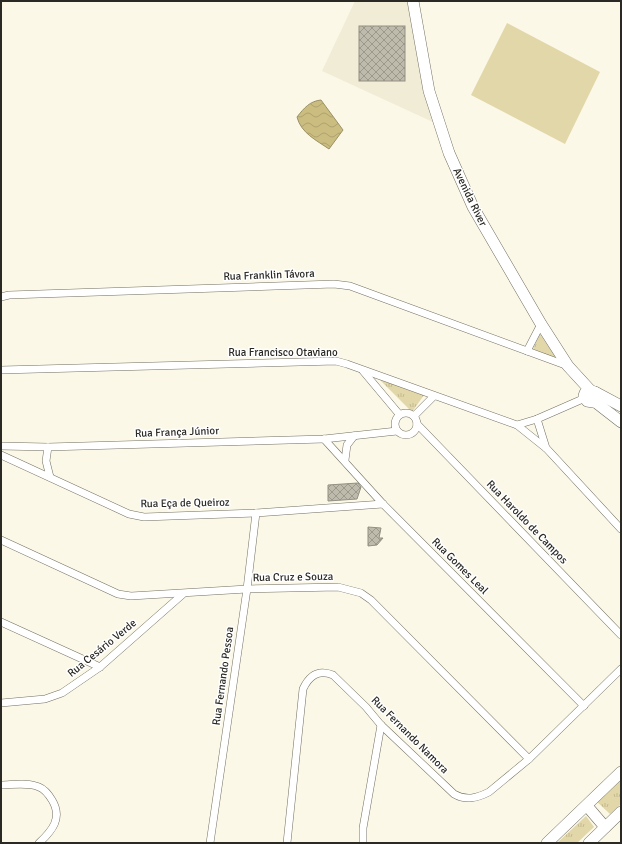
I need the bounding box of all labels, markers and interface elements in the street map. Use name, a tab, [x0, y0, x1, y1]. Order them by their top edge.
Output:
street label: Avenida River	[450, 166, 490, 228]
street label: Rua Franklin Távora	[223, 267, 315, 283]
street label: Rua Francisco Otaviano	[228, 346, 338, 359]
street label: Rua França Júnior	[135, 424, 219, 440]
street label: Rua Haroldo de Campos	[484, 478, 570, 567]
street label: Rua Eça de Queiroz	[140, 496, 230, 510]
street label: Rua Gomes Leal	[429, 535, 491, 597]
street label: Rua Cruz e Souza	[253, 570, 334, 584]
street label: Rua Cesário Verde	[65, 616, 139, 680]
street label: Rua Fernando Pessoa	[210, 626, 236, 726]
street label: Rua Fernando Namora	[369, 694, 452, 777]

